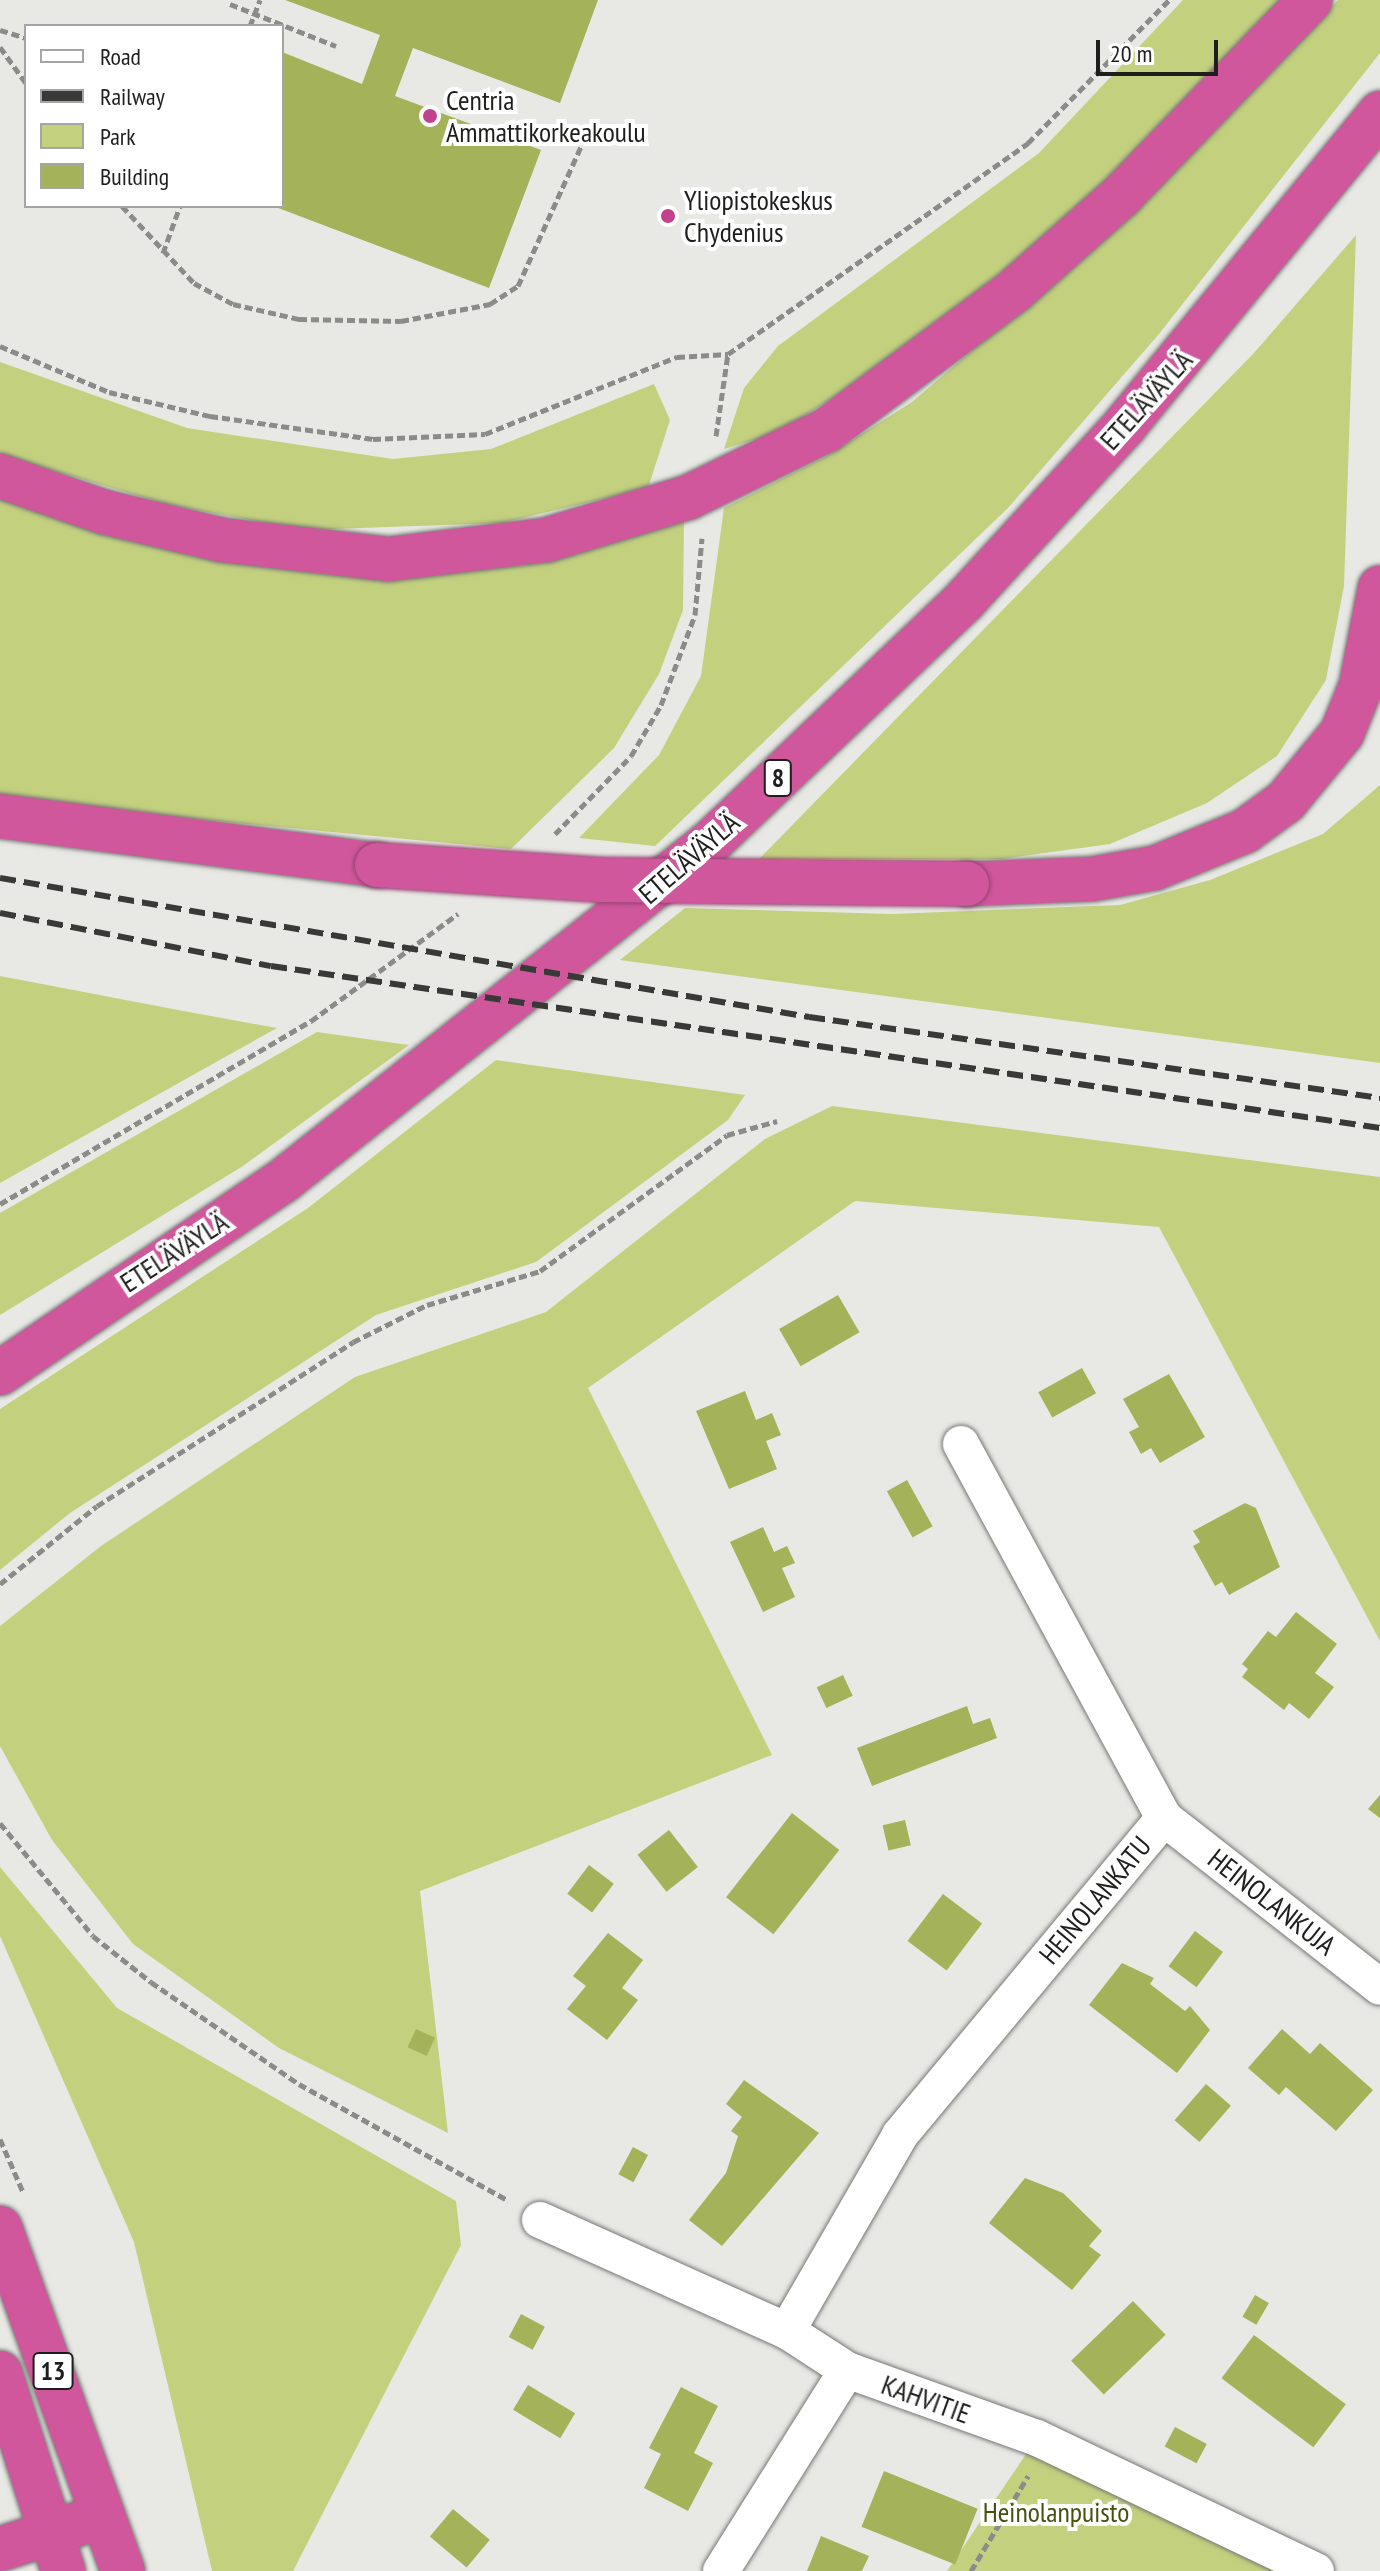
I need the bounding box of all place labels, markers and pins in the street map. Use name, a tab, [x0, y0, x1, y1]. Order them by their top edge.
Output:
place label: Centria Ammattikorkeakoulu	[446, 83, 646, 149]
marker: Centria Ammattikorkeakoulu	[421, 107, 439, 125]
place label: Yliopistokeskus Chydenius	[684, 183, 833, 249]
marker: Yliopistokeskus Chydenius	[659, 207, 677, 225]

